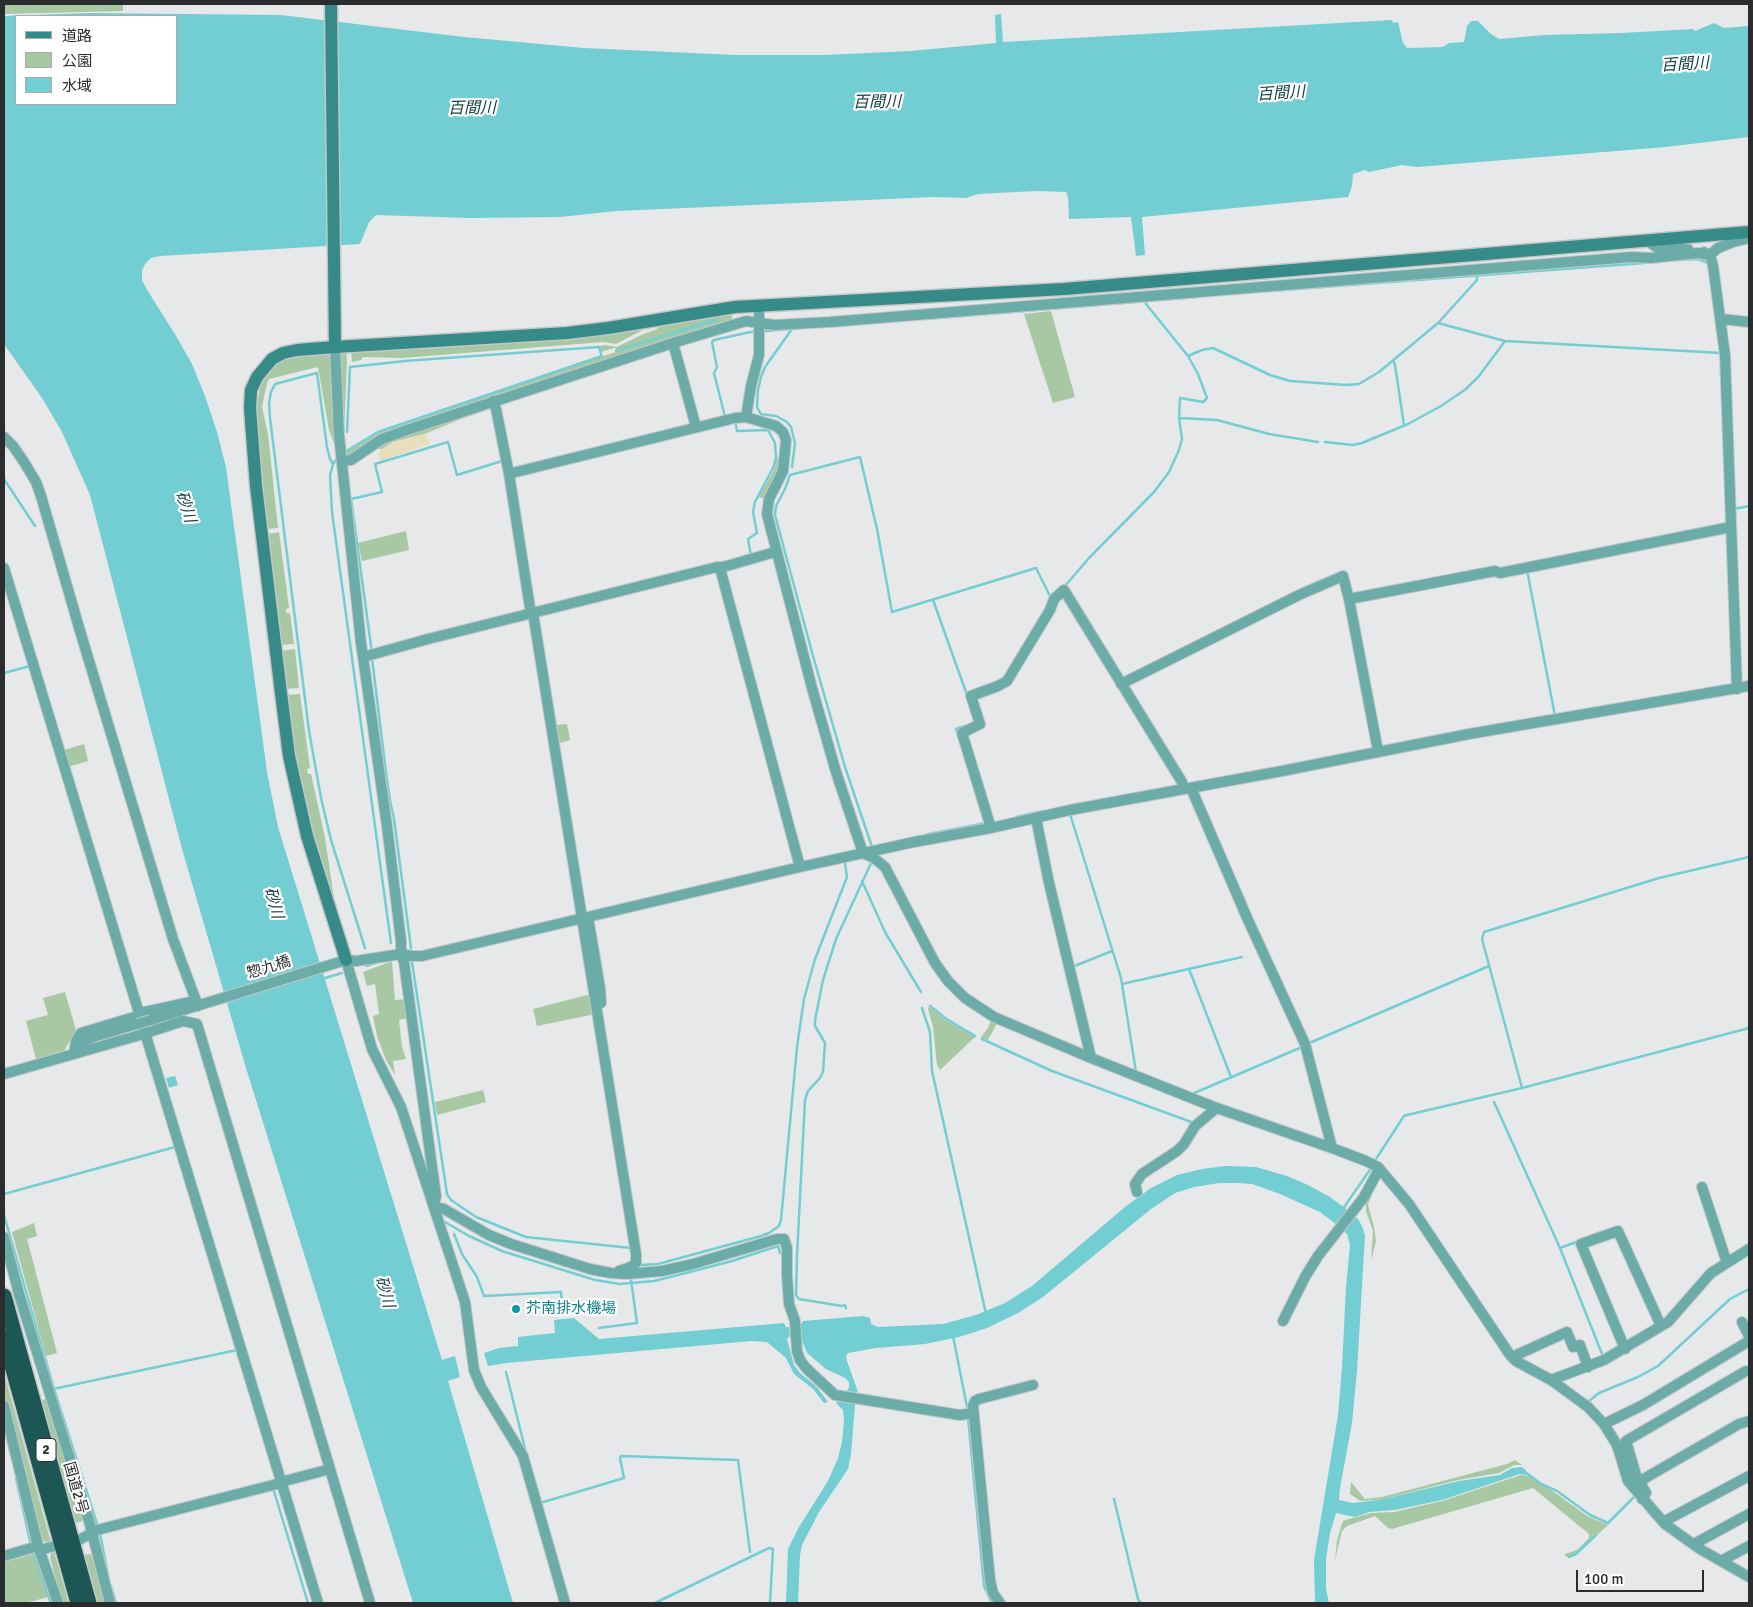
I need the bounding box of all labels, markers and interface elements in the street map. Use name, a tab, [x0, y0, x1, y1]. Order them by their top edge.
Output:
legend	[15, 15, 178, 105]
text: 道路	[62, 27, 92, 45]
text: 公園	[62, 52, 92, 70]
water label: 百間川	[1660, 54, 1710, 76]
text: 水域	[62, 77, 92, 95]
water label: 百間川	[1256, 83, 1306, 105]
water label: 百間川	[853, 93, 901, 113]
water label: 百間川	[448, 99, 496, 119]
water label: 砂川	[171, 489, 199, 525]
water label: 砂川	[260, 885, 286, 921]
street label: 惣九橋	[245, 953, 293, 983]
water label: 砂川	[370, 1274, 398, 1310]
place label: 芥南排水機場	[526, 1300, 616, 1318]
marker: 芥南排水機場	[510, 1303, 522, 1315]
road number: 2	[36, 1438, 56, 1462]
street label: 国道2号	[59, 1460, 91, 1516]
scale bar	[1578, 1560, 1706, 1592]
text: 100 m	[1584, 1570, 1624, 1588]

